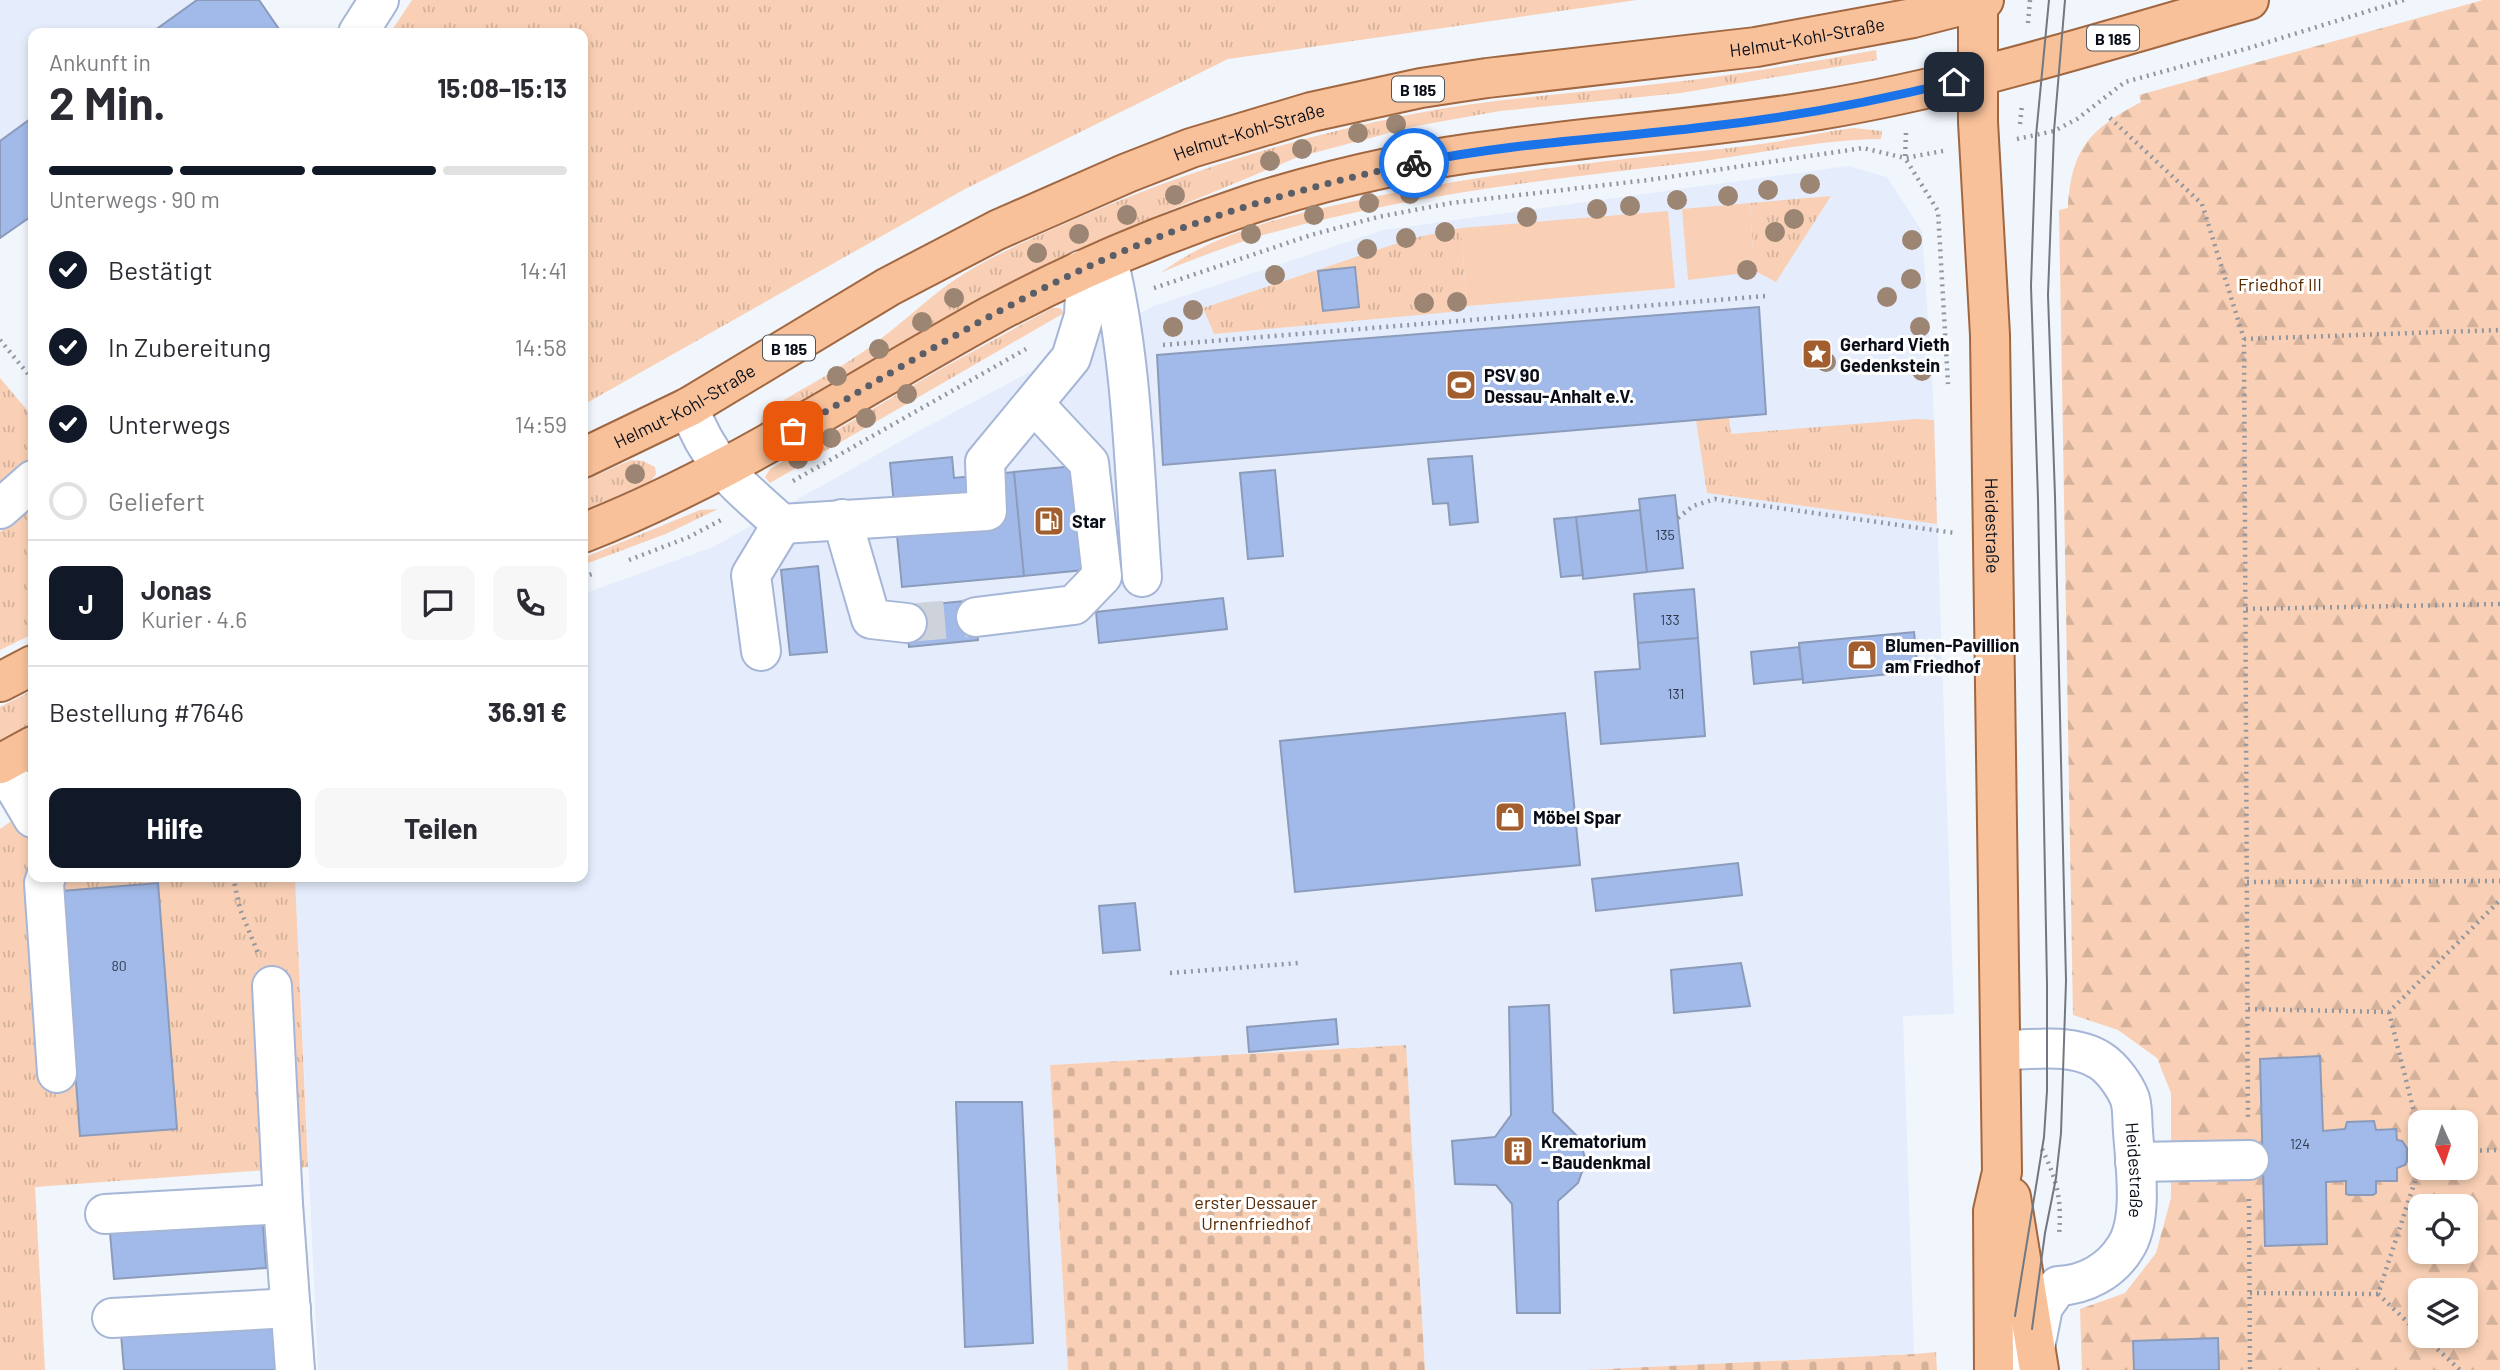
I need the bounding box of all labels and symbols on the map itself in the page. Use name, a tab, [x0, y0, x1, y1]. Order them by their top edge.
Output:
street label: Helmut-Kohl-Straße	[1728, 12, 1886, 61]
road number: B 185	[2087, 26, 2139, 50]
pin	[1924, 52, 1984, 112]
road number: B 185	[1392, 76, 1444, 102]
street label: Helmut-Kohl-Straße	[1170, 98, 1327, 165]
courier	[1379, 128, 1449, 198]
park label: Friedhof III	[2238, 273, 2322, 295]
place label: Gerhard Vieth Gedenkstein	[1840, 333, 1950, 376]
road number: B 185	[763, 336, 815, 360]
place icon: Gerhard Vieth Gedenkstein	[1800, 337, 1834, 371]
street label: Helmut-Kohl-Straße	[610, 359, 759, 453]
place label: PSV 90 Dessau-Anhalt e.V.	[1484, 364, 1634, 407]
sports icon: PSV 90 Dessau-Anhalt e.V.	[1444, 368, 1478, 402]
pin	[763, 401, 823, 461]
street label: Heidestraße	[1981, 478, 2004, 574]
fuel station icon: Star	[1032, 504, 1066, 538]
place label: Star	[1072, 510, 1106, 532]
house number: 135	[1655, 526, 1675, 543]
house number: 133	[1660, 611, 1680, 628]
place label: Blumen-Pavillion am Friedhof	[1885, 634, 2019, 677]
shop icon: Blumen-Pavillion am Friedhof	[1845, 638, 1879, 672]
house number: 131	[1668, 685, 1684, 702]
shop icon: Möbel Spar	[1493, 800, 1527, 834]
place label: Möbel Spar	[1533, 806, 1621, 828]
house number: 80	[111, 957, 127, 974]
north arrow	[2408, 1110, 2478, 1180]
street label: Heidestraße	[2121, 1122, 2148, 1219]
place label: Krematorium - Baudenkmal	[1541, 1130, 1651, 1173]
building icon: Krematorium - Baudenkmal	[1501, 1134, 1535, 1168]
house number: 124	[2290, 1135, 2310, 1152]
park label: erster Dessauer Urnenfriedhof	[1194, 1191, 1318, 1234]

